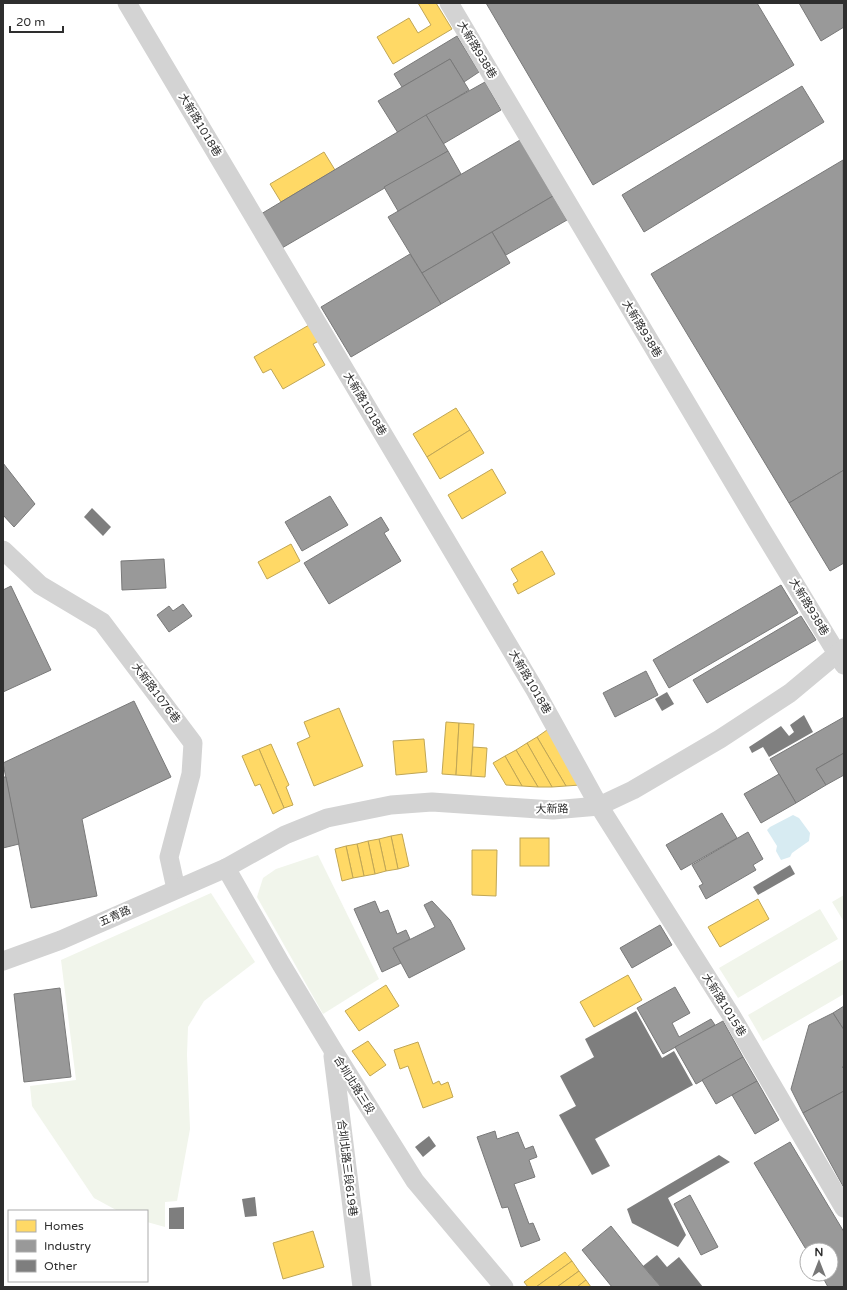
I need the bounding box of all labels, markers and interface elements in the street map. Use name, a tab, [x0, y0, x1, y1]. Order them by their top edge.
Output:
scale bar	[10, 8, 63, 34]
text: 20 m	[16, 15, 45, 29]
street label: 大新路938巷	[455, 19, 499, 81]
street label: 大新路1018巷	[176, 91, 224, 159]
street label: 大新路938巷	[620, 298, 664, 360]
street label: 大新路1018巷	[341, 370, 389, 438]
street label: 大新路938巷	[787, 576, 831, 638]
street label: 大新路1018巷	[506, 648, 554, 716]
street label: 大新路1076巷	[129, 660, 183, 726]
street label: 大新路	[535, 802, 569, 816]
street label: 五青路	[97, 903, 133, 929]
street label: 大新路1015巷	[700, 971, 748, 1039]
street label: 合圳北路三段	[331, 1054, 377, 1116]
street label: 合圳北路三段619巷	[335, 1119, 359, 1217]
legend	[8, 1210, 148, 1282]
text: Homes	[44, 1219, 84, 1233]
text: Industry	[44, 1239, 91, 1253]
north arrow	[799, 1242, 839, 1282]
text: N	[815, 1246, 823, 1259]
text: Other	[44, 1259, 77, 1273]

